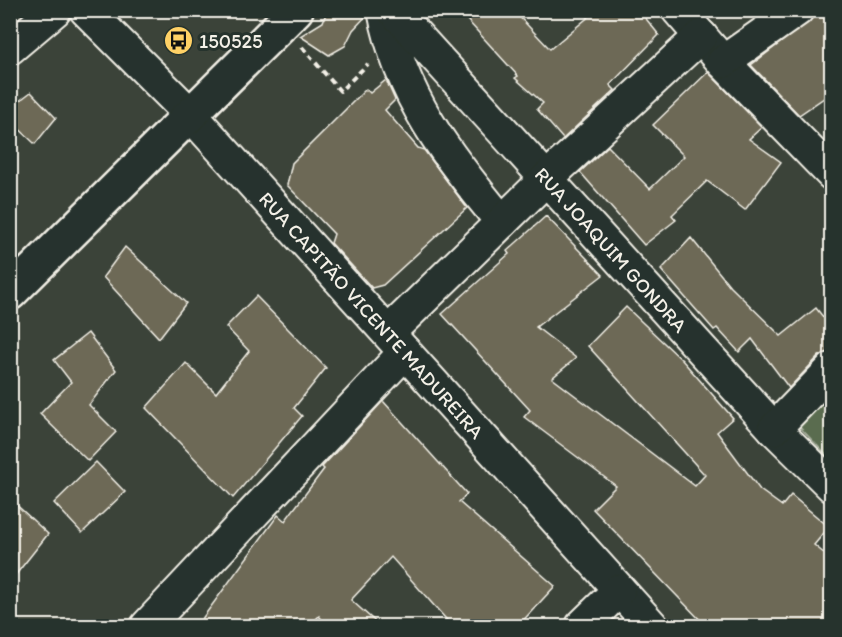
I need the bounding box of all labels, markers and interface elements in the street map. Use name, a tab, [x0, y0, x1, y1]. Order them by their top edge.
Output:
bus stop icon: 150525	[162, 25, 194, 57]
place label: 150525	[199, 29, 263, 53]
street label: RUA JOAQUIM GONDRA	[530, 162, 692, 337]
street label: RUA CAPITÃO VICENTE MADUREIRA	[254, 187, 489, 444]

